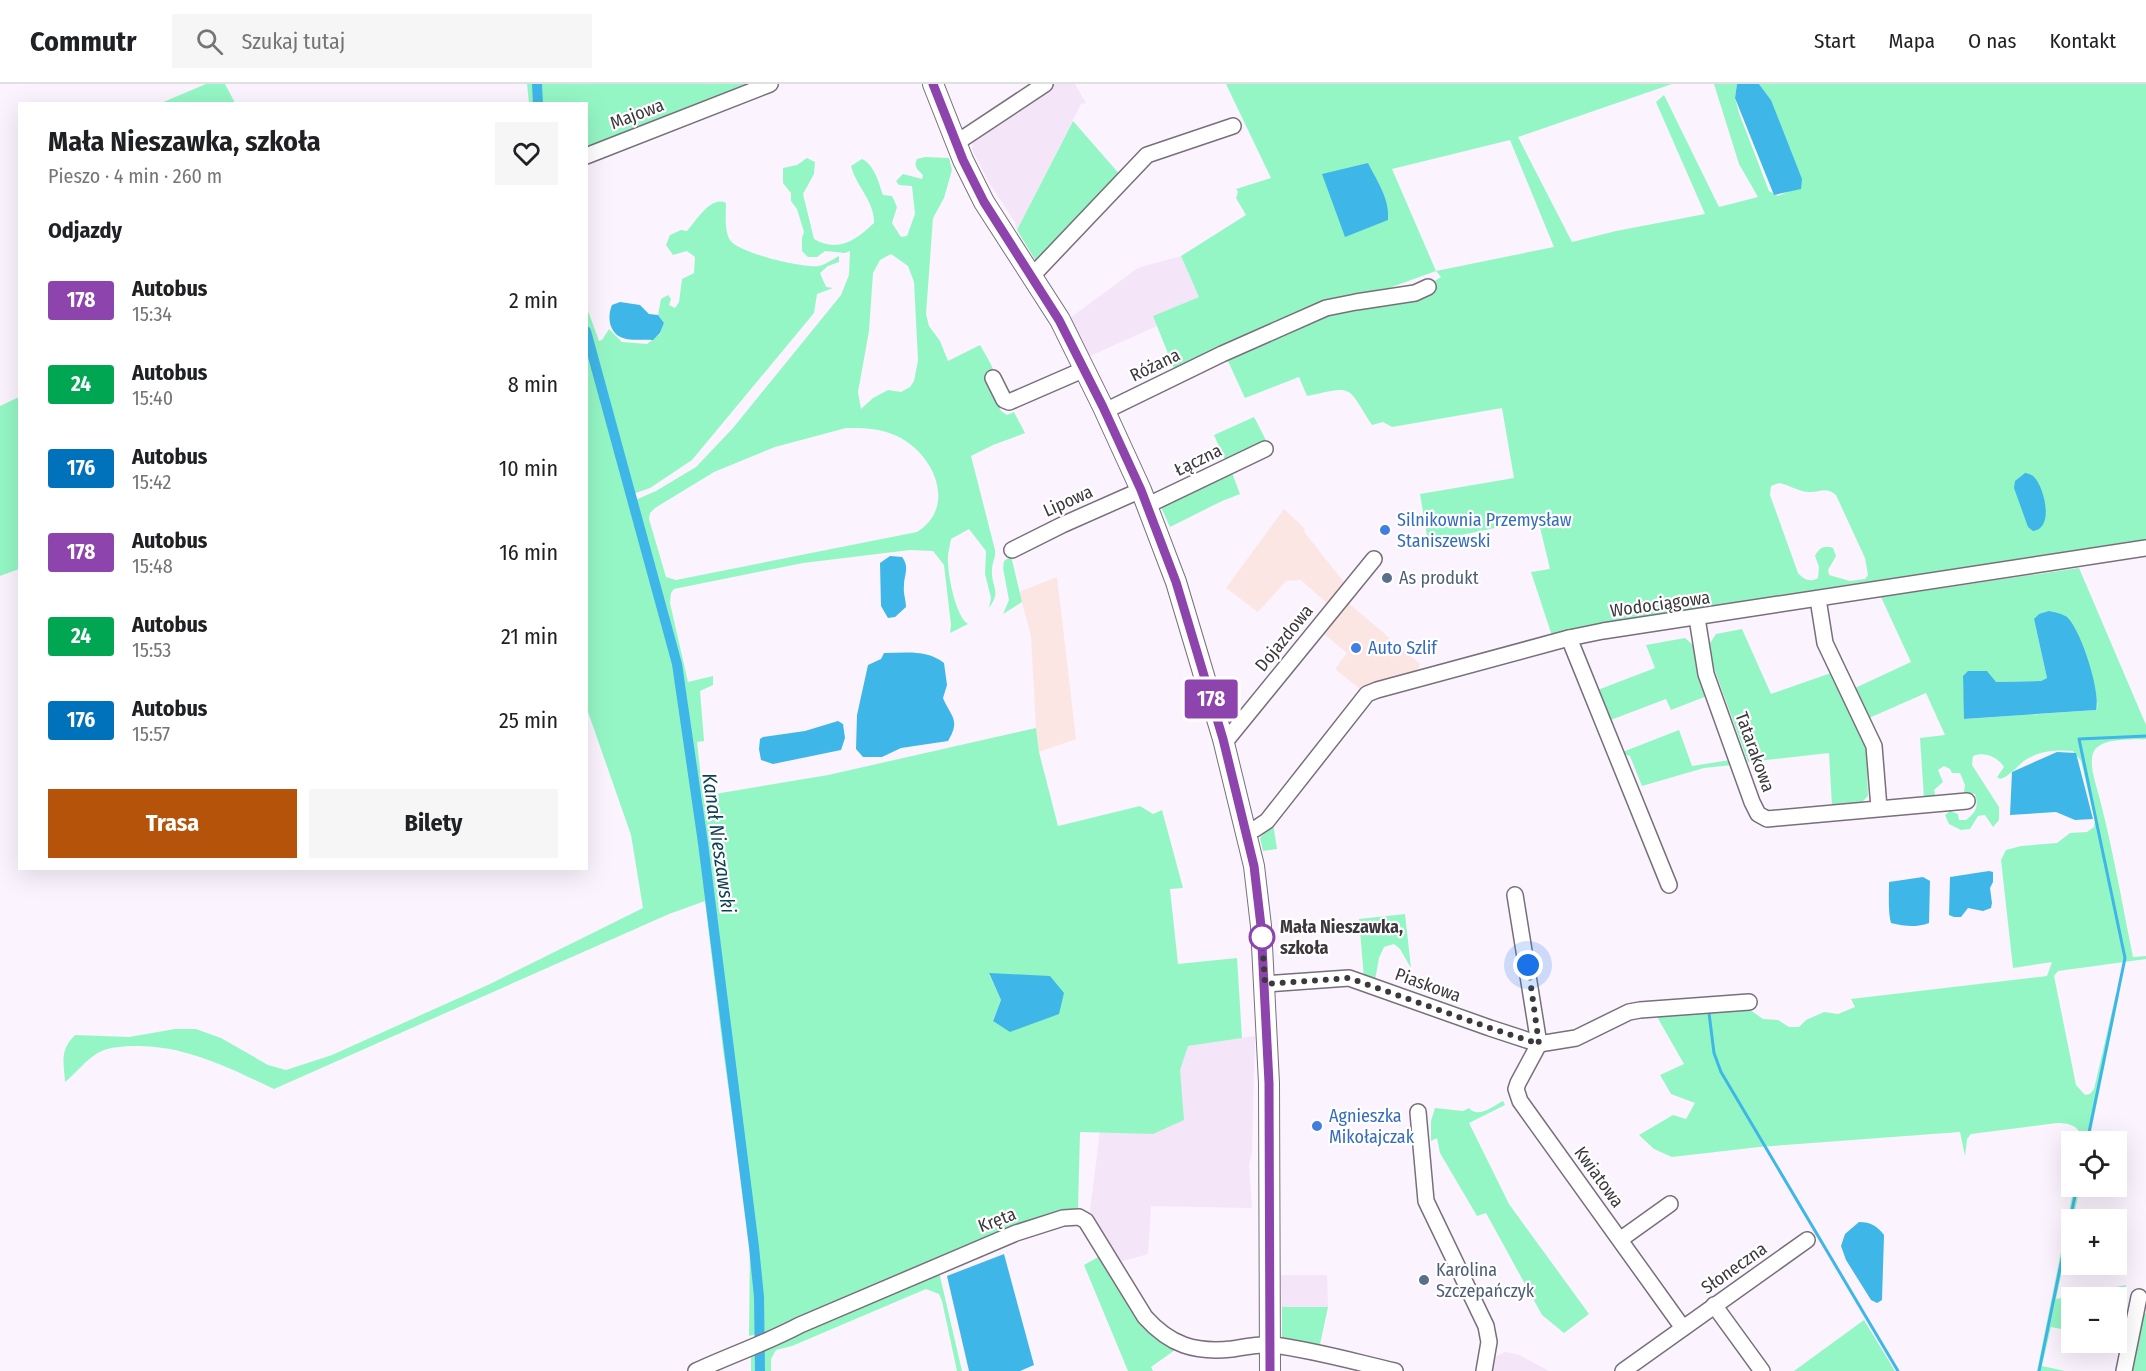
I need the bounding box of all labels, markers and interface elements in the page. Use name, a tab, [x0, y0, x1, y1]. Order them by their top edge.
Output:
search box	[172, 14, 592, 68]
text: Commutr	[30, 25, 136, 58]
icon: search	[193, 25, 226, 58]
text: Szukaj tutaj	[241, 28, 345, 55]
text: Start	[1814, 28, 1856, 54]
text: Mapa	[1889, 28, 1935, 54]
text: O nas	[1968, 28, 2016, 54]
text: Kontakt	[2049, 28, 2116, 54]
street label: Majowa	[607, 94, 667, 134]
button: heart	[495, 122, 558, 185]
text: Mała Nieszawka, szkoła	[48, 125, 321, 158]
text: Pieszo · 4 min · 260 m	[48, 164, 222, 188]
text: Odjazdy	[48, 217, 122, 244]
text: Autobus	[132, 275, 207, 302]
text: 178	[67, 287, 95, 313]
text: 2 min	[509, 287, 558, 314]
text: 15:34	[132, 302, 172, 326]
street label: Różana	[1126, 343, 1184, 386]
text: Autobus	[132, 359, 207, 386]
text: 24	[71, 371, 91, 397]
text: 8 min	[508, 371, 558, 398]
text: 15:40	[132, 386, 173, 410]
street label: Łączna	[1171, 439, 1226, 481]
text: Autobus	[132, 443, 207, 470]
text: 176	[67, 455, 95, 481]
text: 10 min	[499, 455, 558, 482]
text: 15:42	[132, 470, 171, 494]
street label: Lipowa	[1040, 480, 1096, 522]
place label: Silnikownia Przemysław Staniszewski	[1397, 509, 1572, 552]
marker: Silnikownia Przemysław Staniszewski	[1378, 523, 1392, 537]
text: Autobus	[132, 527, 207, 554]
text: 178	[67, 539, 95, 565]
text: 16 min	[499, 539, 558, 566]
text: 15:48	[132, 554, 173, 578]
place label: As produkt	[1399, 567, 1479, 589]
marker: As produkt	[1380, 571, 1394, 585]
street label: Wodociągowa	[1609, 586, 1712, 622]
street label: Dojazdowa	[1250, 600, 1318, 676]
text: Autobus	[132, 611, 207, 638]
text: 24	[71, 623, 91, 649]
text: 21 min	[501, 623, 558, 650]
place label: Auto Szlif	[1368, 637, 1438, 659]
text: 15:53	[132, 638, 171, 662]
marker: Auto Szlif	[1349, 641, 1363, 655]
line badge: 178	[1176, 680, 1246, 718]
text: 178	[1197, 686, 1225, 712]
text: Autobus	[132, 695, 207, 722]
text: 176	[67, 707, 95, 733]
text: 25 min	[499, 707, 558, 734]
street label: Tatarakowa	[1730, 709, 1780, 795]
text: 15:57	[132, 722, 170, 746]
water label: Kanał Nieszawski	[697, 771, 741, 915]
button: Trasa	[48, 789, 297, 858]
button: Bilety	[309, 789, 558, 858]
place label: Mała Nieszawka, szkoła	[1280, 916, 1403, 959]
marker: Mała Nieszawka, szkoła	[1249, 924, 1275, 950]
your location	[1513, 950, 1543, 980]
street label: Piaskowa	[1392, 963, 1464, 1007]
place label: Agnieszka Mikołajczak	[1329, 1105, 1415, 1148]
marker: Agnieszka Mikołajczak	[1310, 1119, 1324, 1133]
map controls	[2061, 1131, 2127, 1353]
button: locate	[2061, 1131, 2127, 1197]
street label: Kwiatowa	[1570, 1142, 1629, 1212]
street label: Kręta	[975, 1203, 1019, 1237]
button: +	[2061, 1209, 2127, 1275]
street label: Słoneczna	[1697, 1237, 1771, 1299]
place label: Karolina Szczepańczyk	[1436, 1259, 1535, 1302]
marker: Karolina Szczepańczyk	[1417, 1273, 1431, 1287]
button: −	[2061, 1287, 2127, 1353]

